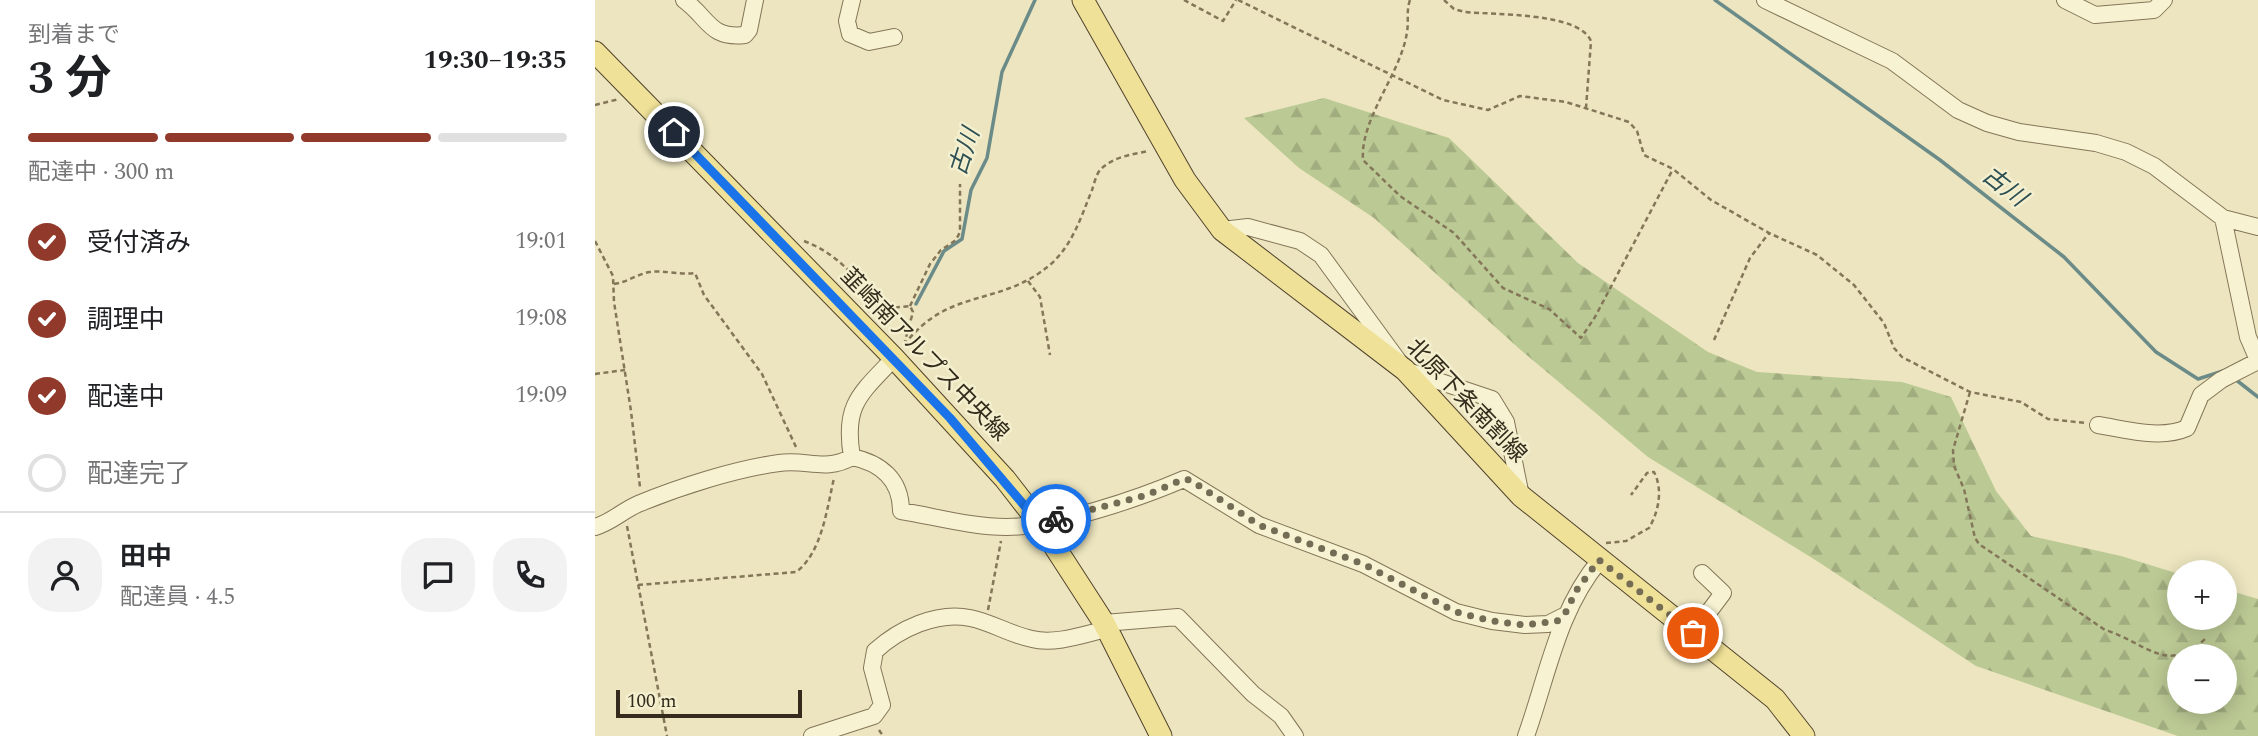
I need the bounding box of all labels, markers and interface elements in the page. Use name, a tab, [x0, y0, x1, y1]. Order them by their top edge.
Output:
text: 到着まで	[28, 18, 120, 53]
text: 19:30–19:35	[423, 40, 567, 80]
text: 3 分	[28, 44, 111, 114]
pin	[644, 102, 704, 162]
icon: home	[655, 113, 693, 151]
water label: 古川	[940, 121, 990, 180]
text: 配達中 · 300 m	[28, 155, 174, 190]
water label: 古川	[1974, 158, 2036, 218]
icon: check	[28, 223, 66, 261]
text: 受付済み	[87, 223, 191, 263]
text: 19:01	[515, 224, 567, 259]
street label: 韮崎南アルプス中央線	[832, 260, 1016, 450]
icon: check	[28, 300, 66, 338]
text: 調理中	[87, 300, 165, 340]
text: 19:08	[515, 301, 567, 336]
street label: 北原下条南割線	[1397, 331, 1535, 471]
icon: check	[28, 377, 66, 415]
text: 配達中	[87, 377, 165, 417]
text: 19:09	[515, 378, 567, 413]
text: 配達完了	[87, 454, 191, 494]
courier	[1021, 484, 1091, 554]
icon: bike	[1037, 500, 1075, 538]
text: 田中	[120, 537, 172, 577]
button: person	[28, 538, 102, 612]
button: chat	[401, 538, 475, 612]
button: phone	[493, 538, 567, 612]
map controls	[2167, 560, 2237, 714]
button: +	[2167, 560, 2237, 630]
text: 配達員 · 4.5	[120, 580, 235, 615]
pin	[1663, 603, 1723, 663]
icon: bag	[1674, 614, 1712, 652]
button: −	[2167, 644, 2237, 714]
scale bar	[616, 687, 801, 719]
text: 100 m	[627, 687, 677, 716]

